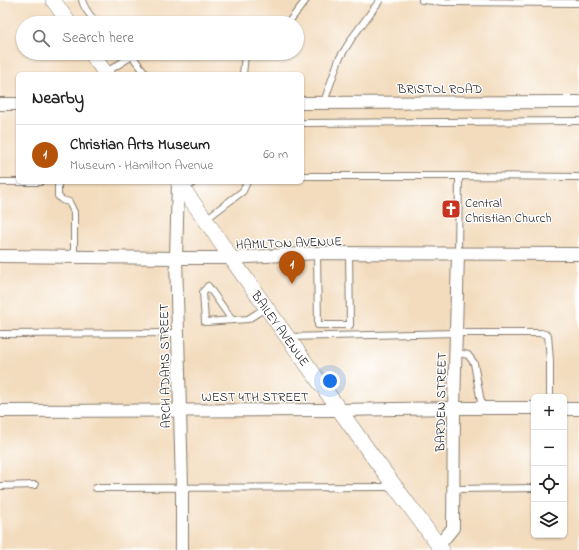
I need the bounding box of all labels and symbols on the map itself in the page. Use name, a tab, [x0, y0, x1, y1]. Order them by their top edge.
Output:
street label: BRISTOL ROAD	[397, 80, 482, 99]
place label: Central Christian Church	[465, 194, 551, 228]
church icon: Central Christian Church	[440, 198, 462, 220]
street label: HAMILTON AVENUE	[236, 232, 343, 255]
pin: 1	[279, 251, 305, 284]
street label: BAILEY AVENUE	[246, 287, 313, 371]
street label: ARCH ADAMS STREET	[155, 303, 176, 428]
street label: BARDEN STREET	[431, 352, 452, 453]
your location	[320, 371, 340, 391]
street label: WEST 4TH STREET	[202, 388, 309, 407]

